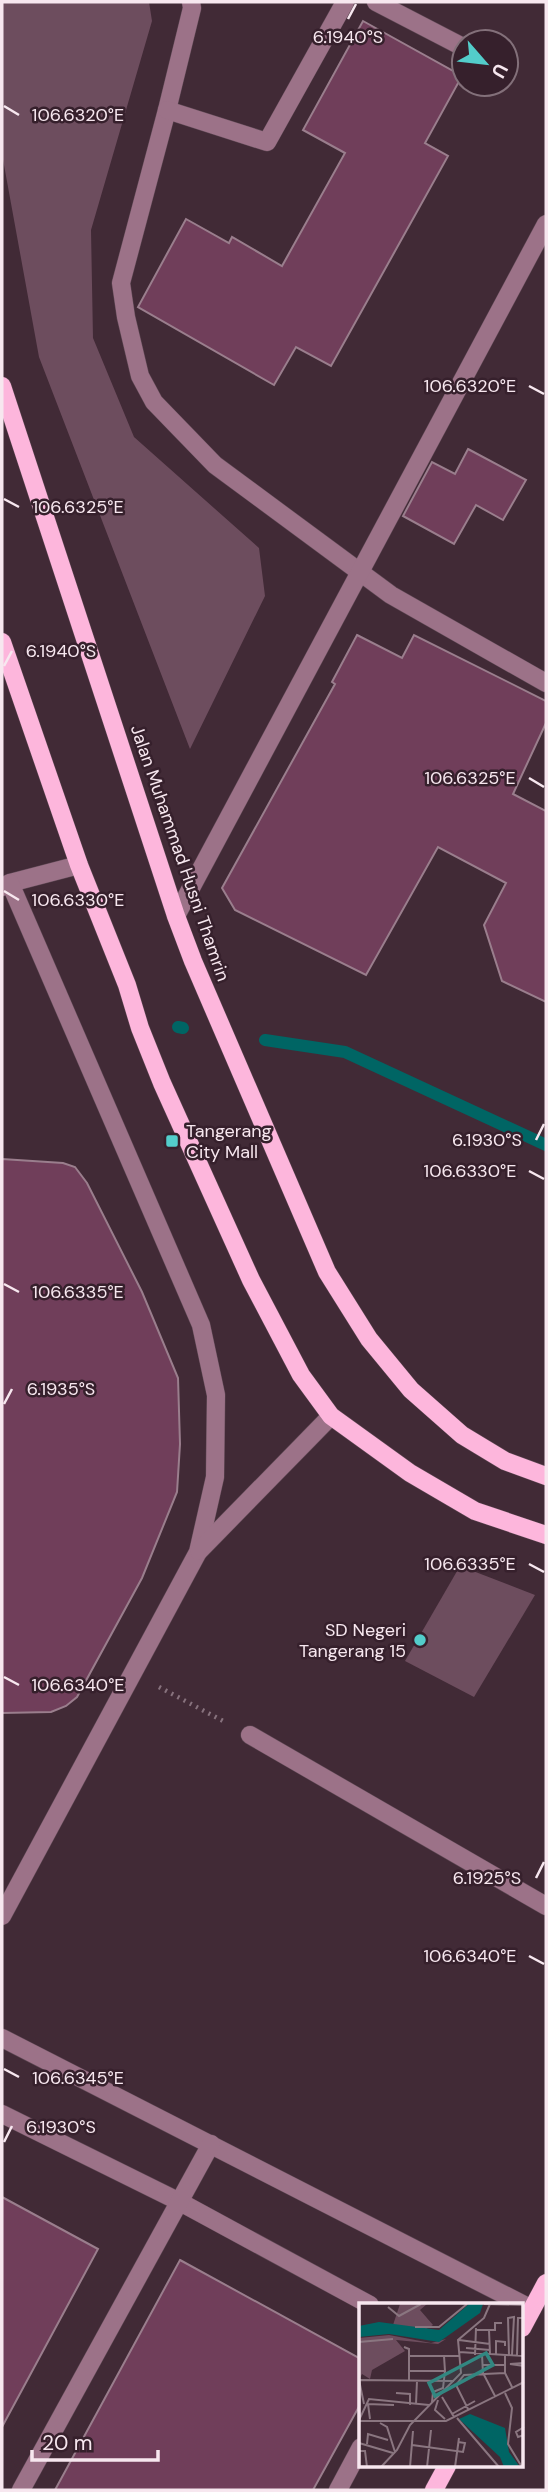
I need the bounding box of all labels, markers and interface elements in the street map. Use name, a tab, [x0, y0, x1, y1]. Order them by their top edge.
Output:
text: 6.1940°S	[313, 25, 383, 49]
north arrow	[450, 28, 520, 98]
text: U	[485, 59, 514, 82]
text: 106.6320°E	[32, 103, 124, 127]
text: 106.6320°E	[424, 374, 516, 398]
text: 106.6325°E	[32, 495, 124, 519]
text: 6.1940°S	[26, 639, 96, 663]
street label: Jalan Muhammad Husni Thamrin	[125, 721, 235, 985]
text: 106.6325°E	[424, 766, 516, 790]
text: 106.6330°E	[32, 888, 124, 912]
place label: Tangerang City Mall	[186, 1119, 272, 1164]
text: 6.1930°S	[452, 1128, 522, 1152]
marker: Tangerang City Mall	[164, 1133, 180, 1149]
text: 106.6330°E	[424, 1159, 516, 1183]
text: 106.6335°E	[32, 1280, 124, 1304]
text: 6.1935°S	[27, 1377, 95, 1401]
text: 106.6335°E	[424, 1552, 516, 1576]
place label: SD Negeri Tangerang 15	[299, 1618, 406, 1663]
marker: SD Negeri Tangerang 15	[412, 1632, 428, 1648]
text: 106.6340°E	[31, 1673, 125, 1697]
text: 6.1925°S	[453, 1866, 521, 1890]
text: 106.6340°E	[423, 1944, 517, 1968]
text: 106.6345°E	[32, 2066, 124, 2090]
text: 6.1930°S	[26, 2115, 96, 2139]
inset map	[359, 2303, 524, 2468]
scale bar	[32, 2418, 158, 2462]
text: 20 m	[42, 2429, 93, 2457]

